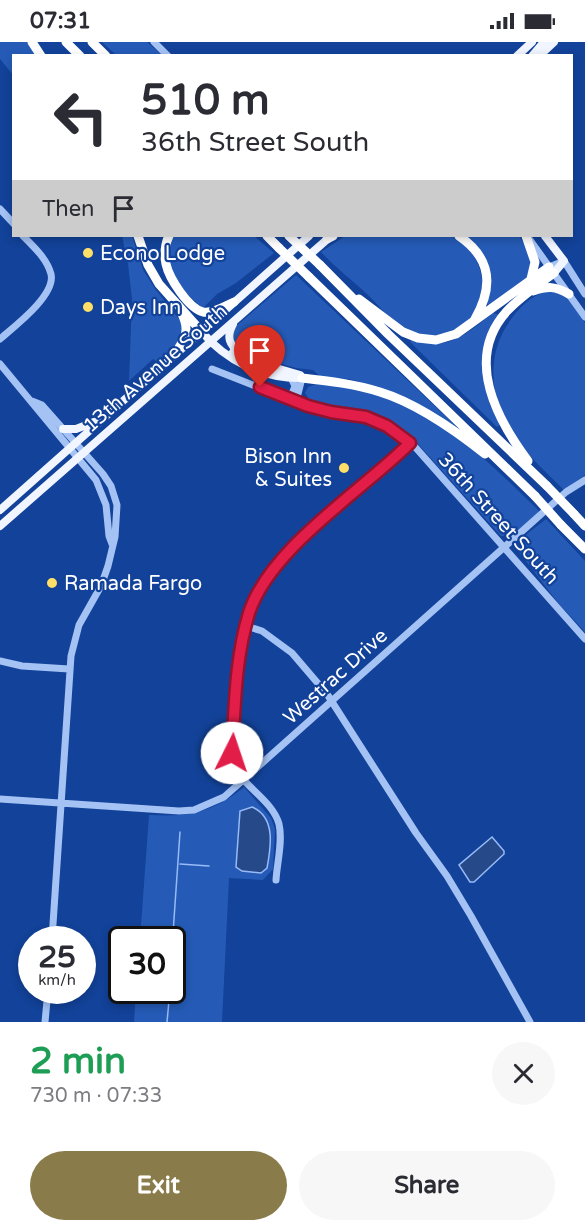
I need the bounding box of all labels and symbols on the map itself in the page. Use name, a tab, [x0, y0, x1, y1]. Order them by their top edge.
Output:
place label: Econo Lodge	[100, 242, 225, 266]
marker: Econo Lodge	[81, 246, 95, 260]
place label: Days Inn	[100, 296, 181, 320]
street label: 13th Avenue South	[79, 300, 233, 438]
marker: Days Inn	[81, 300, 95, 314]
pin	[234, 325, 285, 387]
place label: Bison Inn & Suites	[244, 445, 332, 492]
street label: 36th Street South	[433, 448, 564, 589]
marker: Bison Inn & Suites	[337, 461, 351, 475]
place label: Ramada Fargo	[64, 572, 202, 596]
marker: Ramada Fargo	[45, 576, 59, 590]
street label: Westrac Drive	[279, 624, 393, 730]
position arrow	[200, 721, 264, 785]
speed limit sign: 30	[108, 926, 186, 1004]

